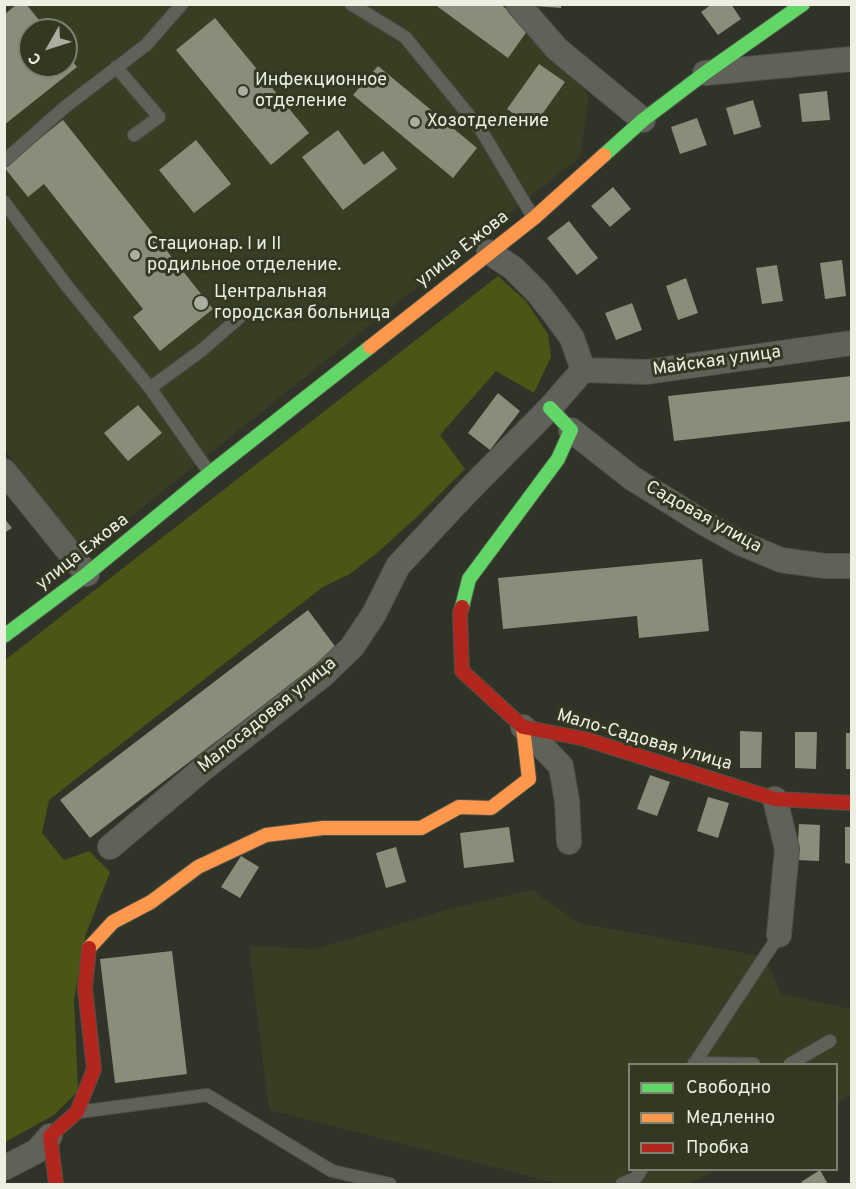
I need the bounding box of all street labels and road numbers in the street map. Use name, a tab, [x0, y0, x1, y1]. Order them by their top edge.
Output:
street label: улица Ежова	[412, 207, 514, 293]
street label: Майская улица	[652, 342, 782, 382]
street label: Садовая улица	[641, 477, 765, 559]
street label: улица Ежова	[32, 510, 134, 596]
street label: Малосадовая улица	[195, 654, 341, 778]
street label: Мало-Садовая улица	[554, 706, 734, 776]

